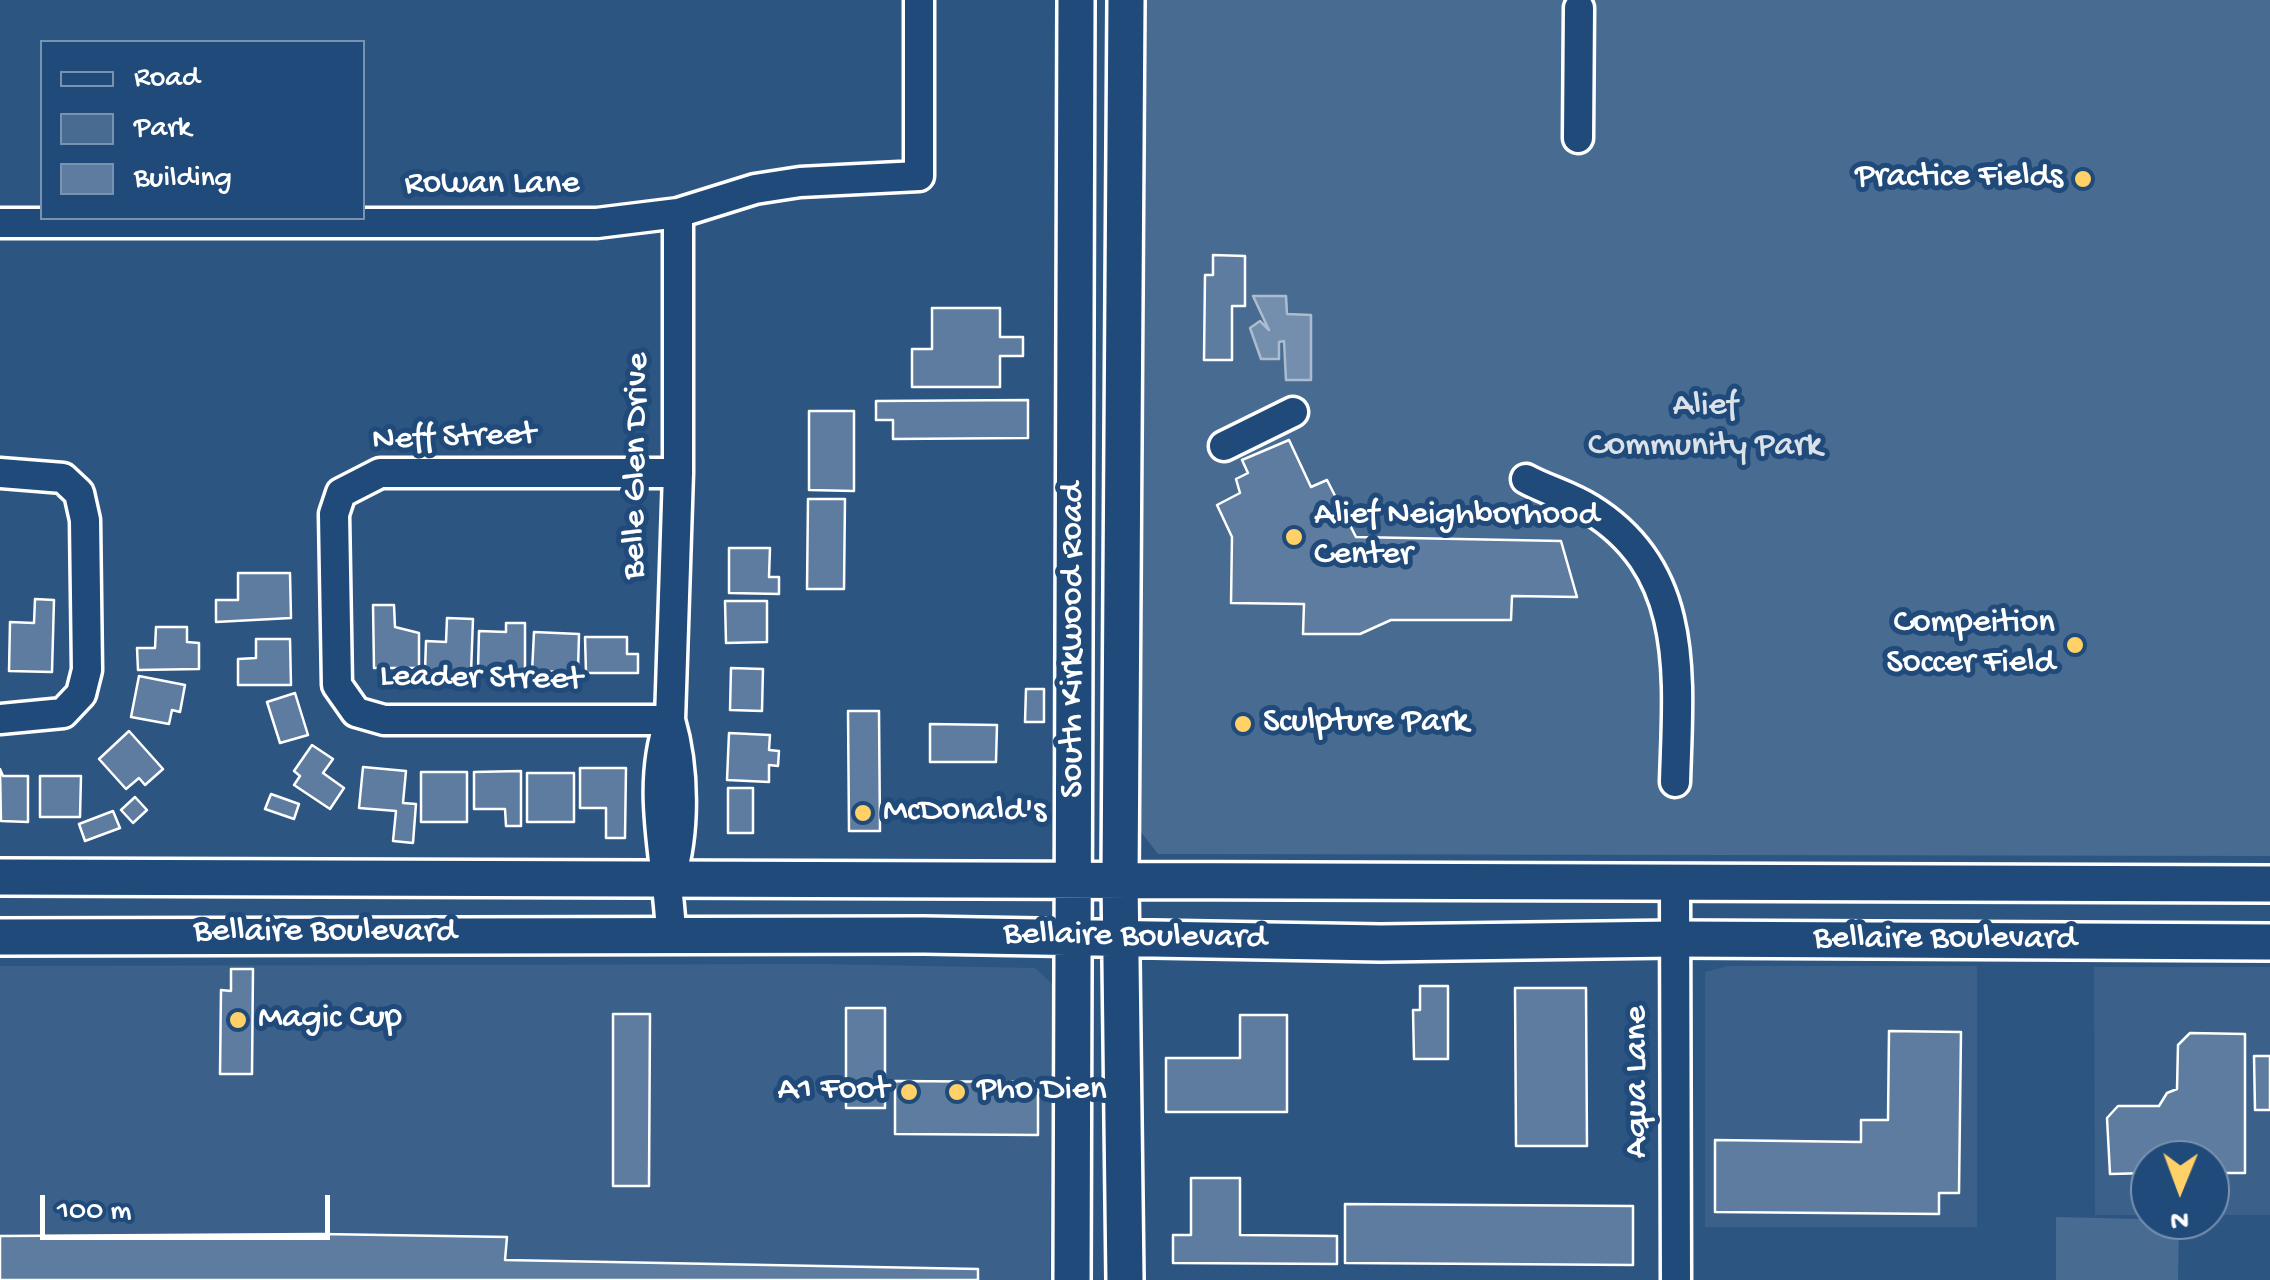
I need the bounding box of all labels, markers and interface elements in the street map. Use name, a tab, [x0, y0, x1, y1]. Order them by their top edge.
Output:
legend	[40, 40, 365, 220]
text: Road	[134, 62, 200, 97]
text: Park	[134, 112, 191, 147]
place label: Practice Fields	[1855, 158, 2063, 200]
text: Building	[134, 162, 232, 197]
street label: Rowan Lane	[405, 165, 579, 207]
marker: Practice Fields	[2072, 168, 2094, 190]
street label: Belle Glen Drive	[615, 352, 661, 580]
park label: Alief Community Park	[1588, 387, 1822, 469]
street label: Neff Street	[371, 415, 537, 463]
street label: South Kirkwood Road	[1054, 482, 1096, 798]
place label: Alief Neighborhood Center	[1314, 496, 1599, 578]
marker: Alief Neighborhood Center	[1283, 526, 1305, 548]
place label: Compeition Soccer Field	[1886, 604, 2055, 686]
marker: Compeition Soccer Field	[2064, 634, 2086, 656]
street label: Leader Street	[379, 657, 583, 703]
place label: Sculpture Park	[1263, 703, 1469, 745]
marker: Sculpture Park	[1232, 713, 1254, 735]
place label: McDonald's	[883, 792, 1046, 834]
marker: McDonald's	[852, 802, 874, 824]
street label: Bellaire Boulevard	[193, 913, 457, 955]
street label: Bellaire Boulevard	[1003, 915, 1267, 961]
street label: Bellaire Boulevard	[1813, 920, 2077, 962]
place label: Magic Cup	[258, 999, 402, 1041]
street label: Aqua Lane	[1618, 1006, 1660, 1158]
marker: Magic Cup	[227, 1009, 249, 1031]
place label: A1 Foot	[777, 1071, 889, 1113]
place label: Pho Dien	[977, 1071, 1107, 1113]
marker: A1 Foot	[898, 1081, 920, 1103]
marker: Pho Dien	[946, 1081, 968, 1103]
north arrow	[2130, 1140, 2230, 1240]
scale bar	[45, 1175, 335, 1237]
text: 100 m	[57, 1195, 132, 1230]
text: N	[2170, 1202, 2189, 1235]

